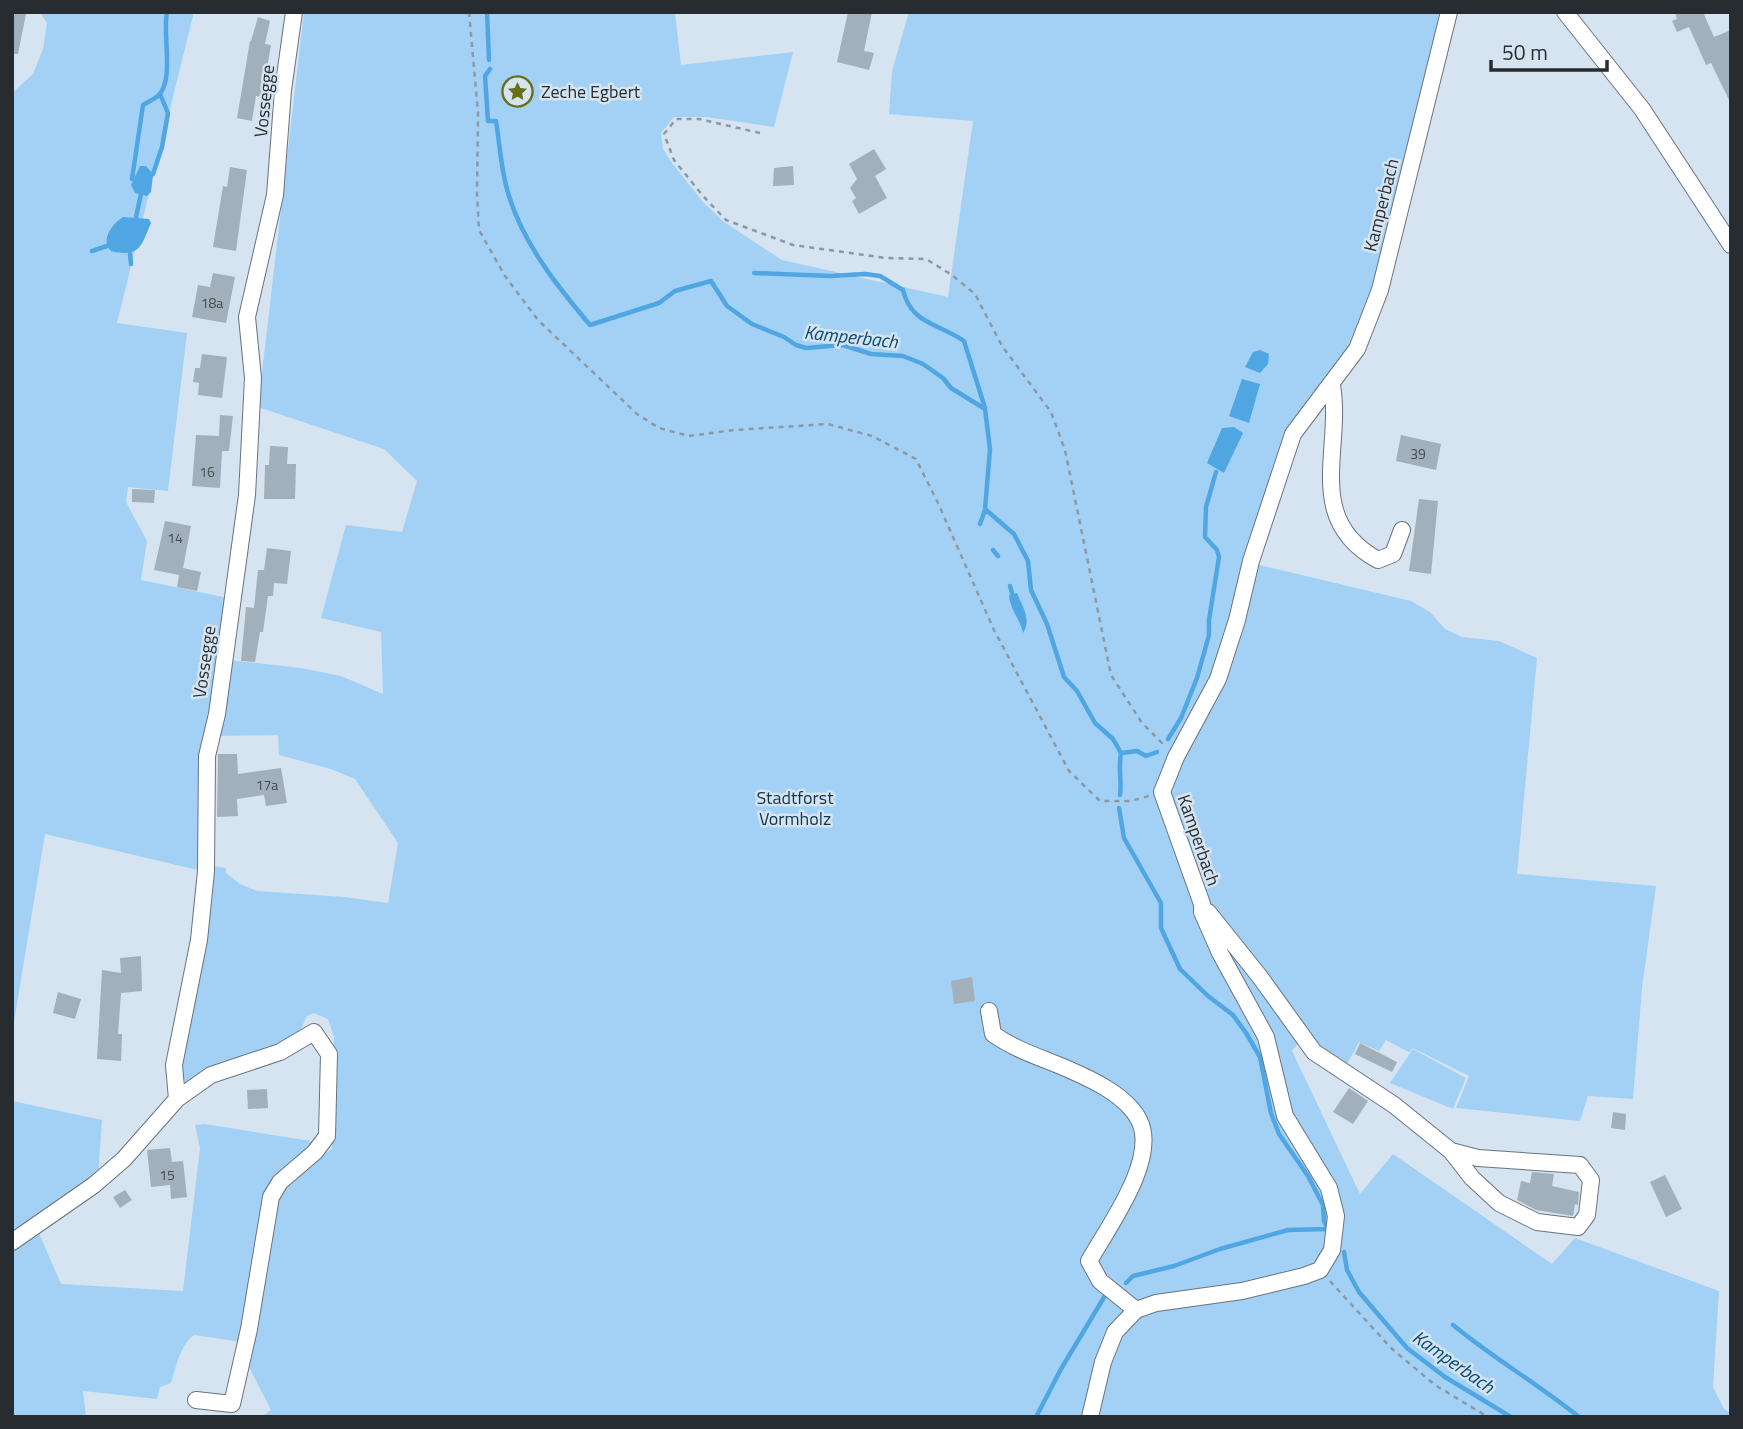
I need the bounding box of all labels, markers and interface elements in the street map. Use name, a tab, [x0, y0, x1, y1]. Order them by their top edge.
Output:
scale bar	[1491, 28, 1606, 72]
text: 50 m	[1502, 36, 1548, 68]
street label: Vossegge	[247, 63, 281, 139]
place icon: Zeche Egbert	[501, 74, 535, 108]
place label: Zeche Egbert	[541, 78, 641, 105]
street label: Kamperbach	[1356, 156, 1406, 254]
house number: 18a	[201, 292, 223, 313]
water label: Kamperbach	[803, 317, 900, 355]
house number: 39	[1410, 443, 1426, 464]
house number: 16	[199, 461, 215, 482]
house number: 14	[167, 527, 183, 548]
street label: Vossegge	[186, 624, 222, 700]
house number: 17a	[256, 774, 278, 795]
park label: Stadtforst Vormholz	[757, 784, 834, 832]
street label: Kamperbach	[1171, 791, 1227, 889]
house number: 15	[159, 1164, 175, 1185]
water label: Kamperbach	[1407, 1322, 1501, 1400]

